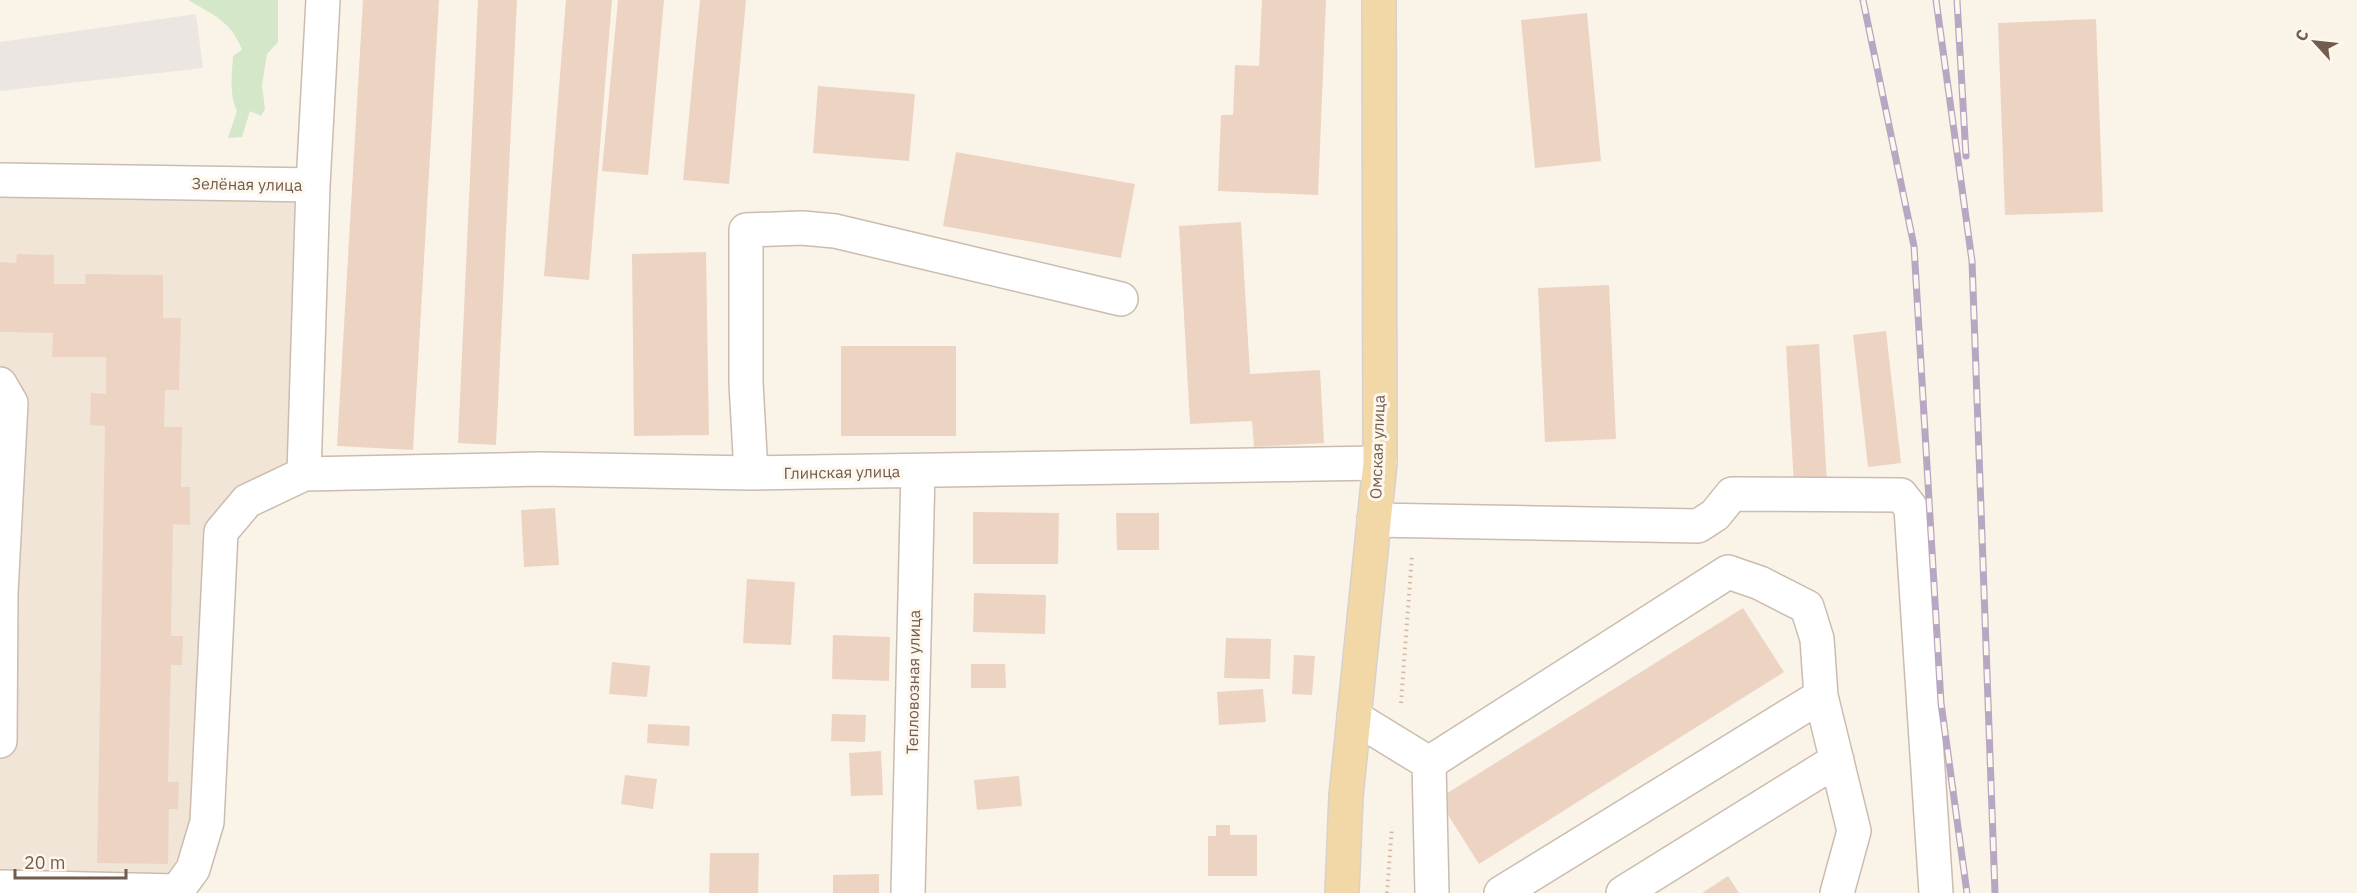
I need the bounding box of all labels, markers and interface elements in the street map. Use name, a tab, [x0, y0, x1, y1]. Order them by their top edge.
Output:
north arrow	[2285, 12, 2345, 72]
text: С	[2290, 26, 2313, 44]
street label: Зелёная улица	[191, 173, 303, 195]
street label: Омская улица	[1365, 394, 1389, 499]
street label: Глинская улица	[784, 461, 901, 483]
street label: Тепловозная улица	[902, 609, 924, 754]
scale bar	[15, 842, 126, 880]
text: 20 m	[24, 851, 66, 874]

